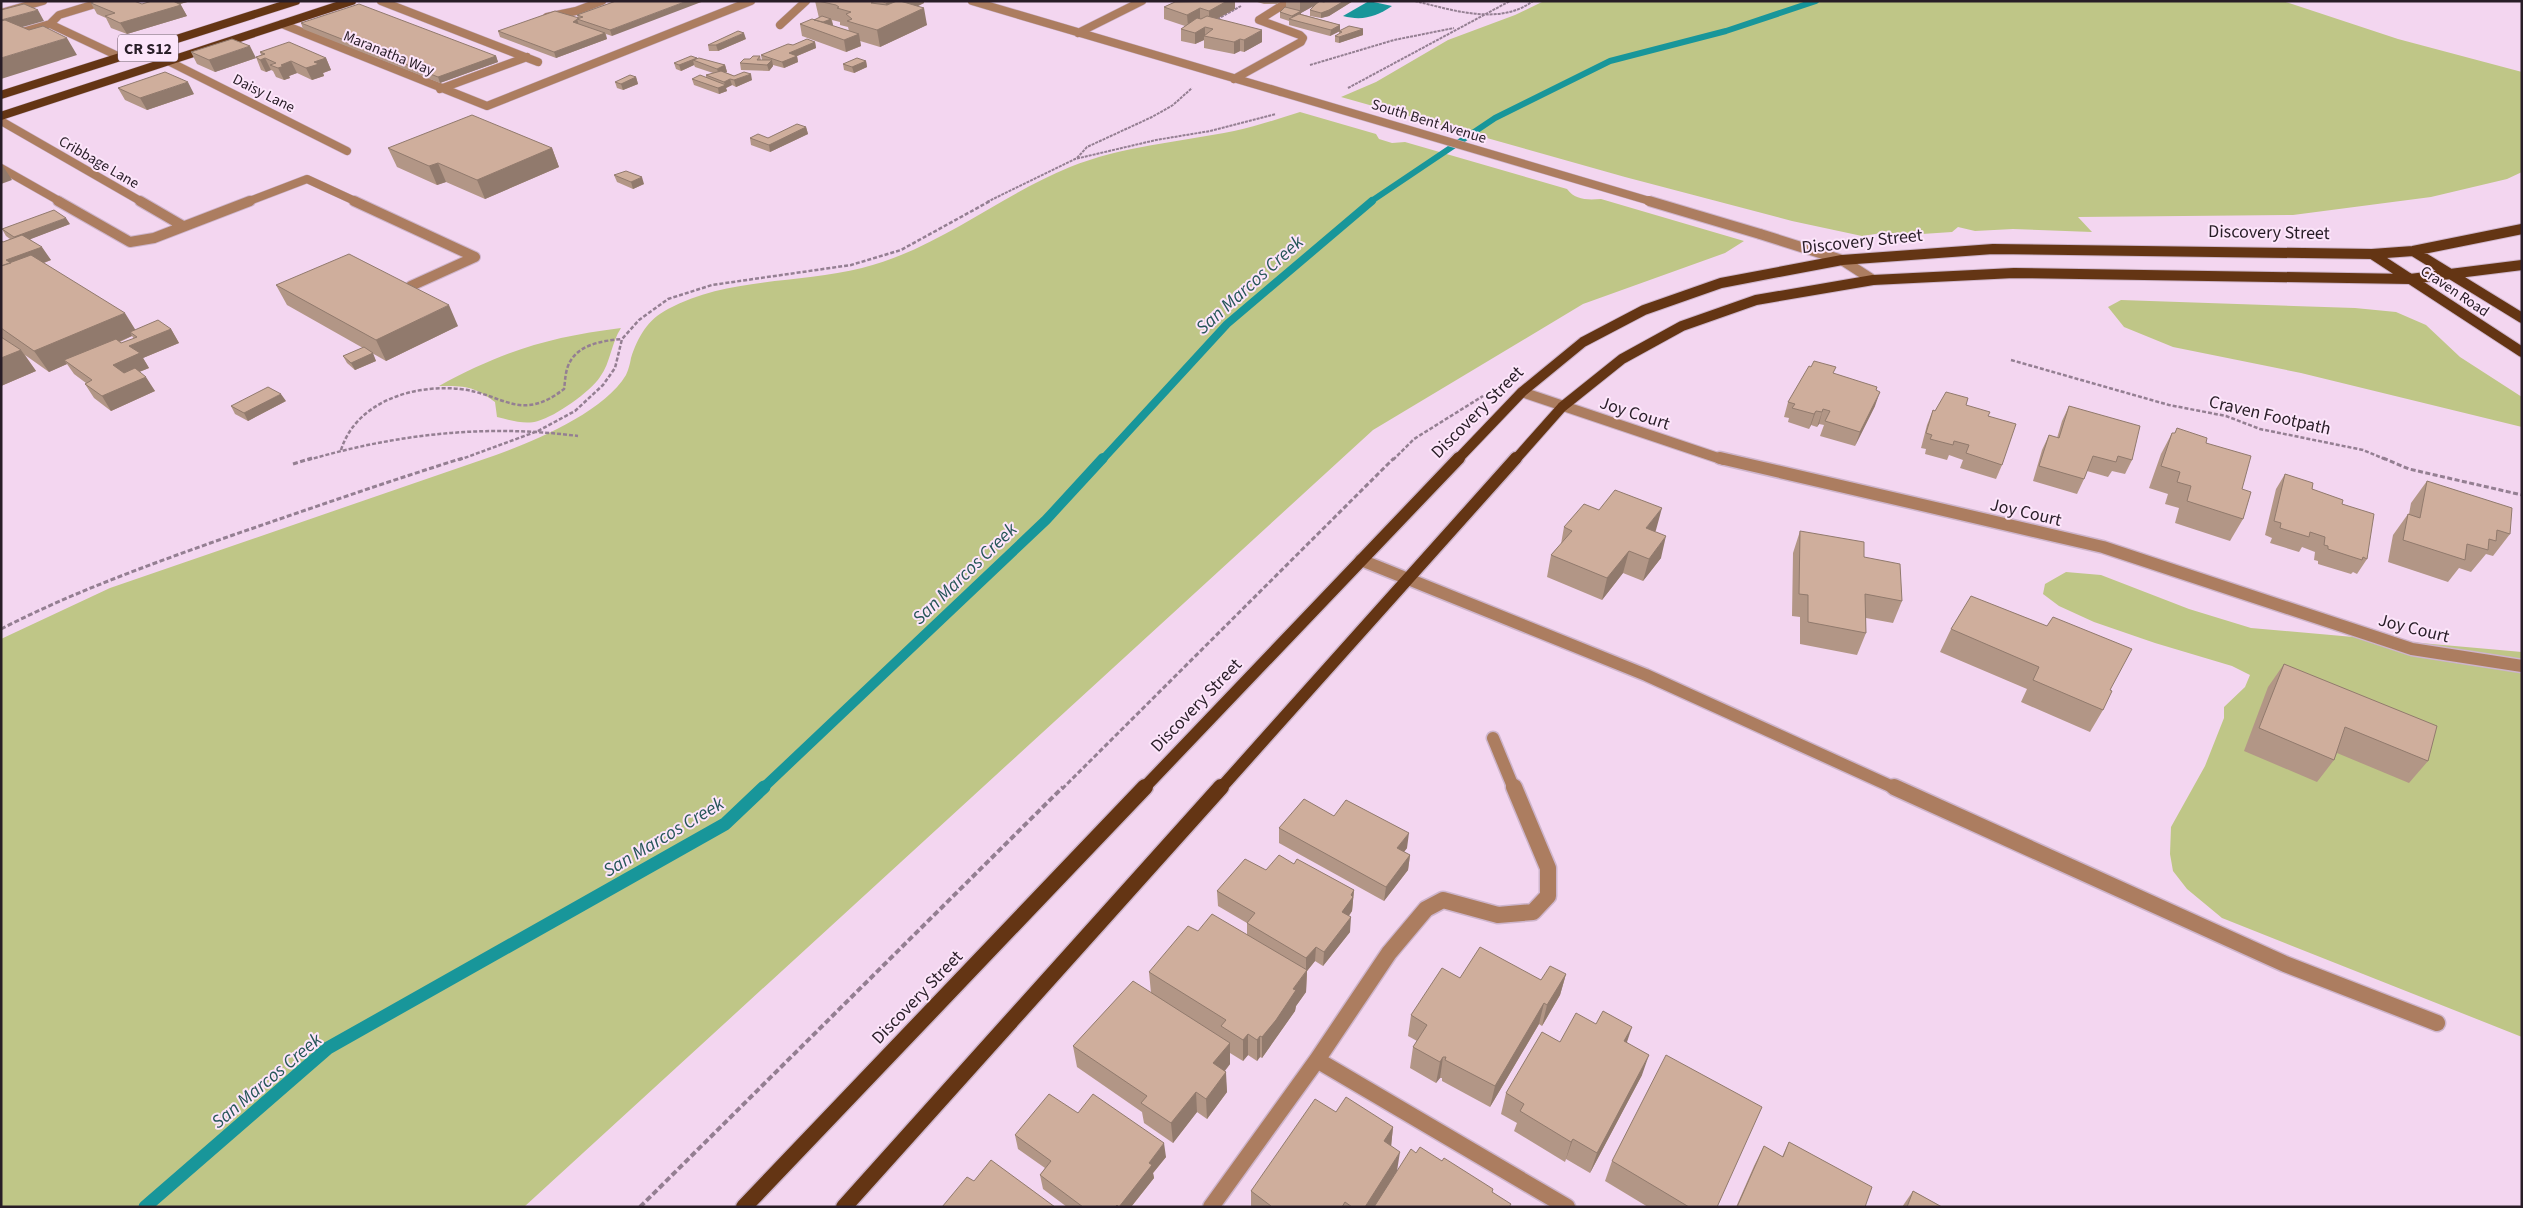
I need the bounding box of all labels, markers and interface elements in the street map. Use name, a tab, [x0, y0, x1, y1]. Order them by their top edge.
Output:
street label: Maranatha Way	[340, 26, 437, 81]
road number: CR S12	[118, 34, 178, 62]
street label: Daisy Lane	[229, 69, 299, 118]
street label: South Bent Avenue	[1369, 94, 1489, 149]
street label: Cribbage Lane	[55, 131, 143, 194]
street label: Discovery Street	[2208, 219, 2330, 246]
street label: Discovery Street	[1800, 223, 1924, 260]
water label: San Marcos Creek	[1190, 229, 1311, 341]
street label: Craven Road	[2416, 261, 2493, 322]
street label: Discovery Street	[1426, 361, 1529, 464]
street label: Craven Footpath	[2207, 389, 2333, 442]
street label: Joy Court	[1597, 390, 1673, 437]
street label: Joy Court	[1988, 492, 2064, 533]
water label: San Marcos Creek	[906, 516, 1024, 631]
street label: Joy Court	[2376, 608, 2452, 649]
street label: Discovery Street	[1145, 653, 1248, 758]
water label: San Marcos Creek	[598, 790, 730, 884]
street label: Discovery Street	[866, 945, 969, 1050]
water label: San Marcos Creek	[206, 1026, 329, 1135]

